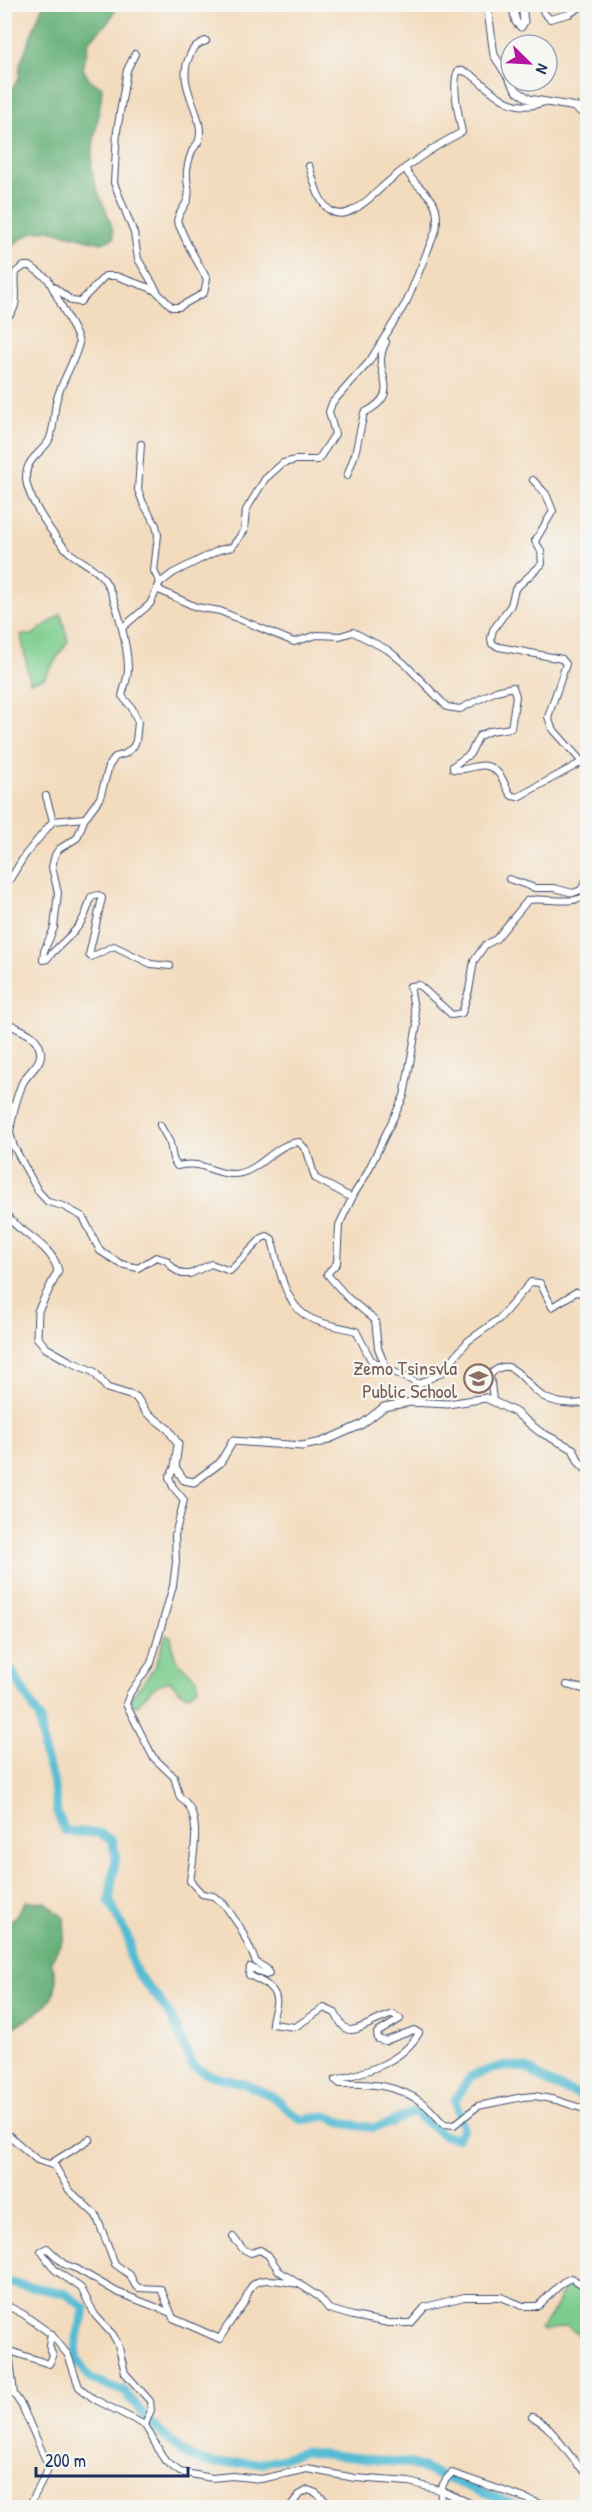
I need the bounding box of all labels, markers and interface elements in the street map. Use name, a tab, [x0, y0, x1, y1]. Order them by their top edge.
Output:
north arrow	[499, 33, 559, 93]
text: N	[531, 61, 554, 78]
place label: Zemo Tsinsvla Public School	[353, 1354, 458, 1404]
school or university icon: Zemo Tsinsvla Public School	[462, 1363, 494, 1395]
scale bar	[36, 2440, 188, 2478]
text: 200 m	[45, 2448, 86, 2473]

